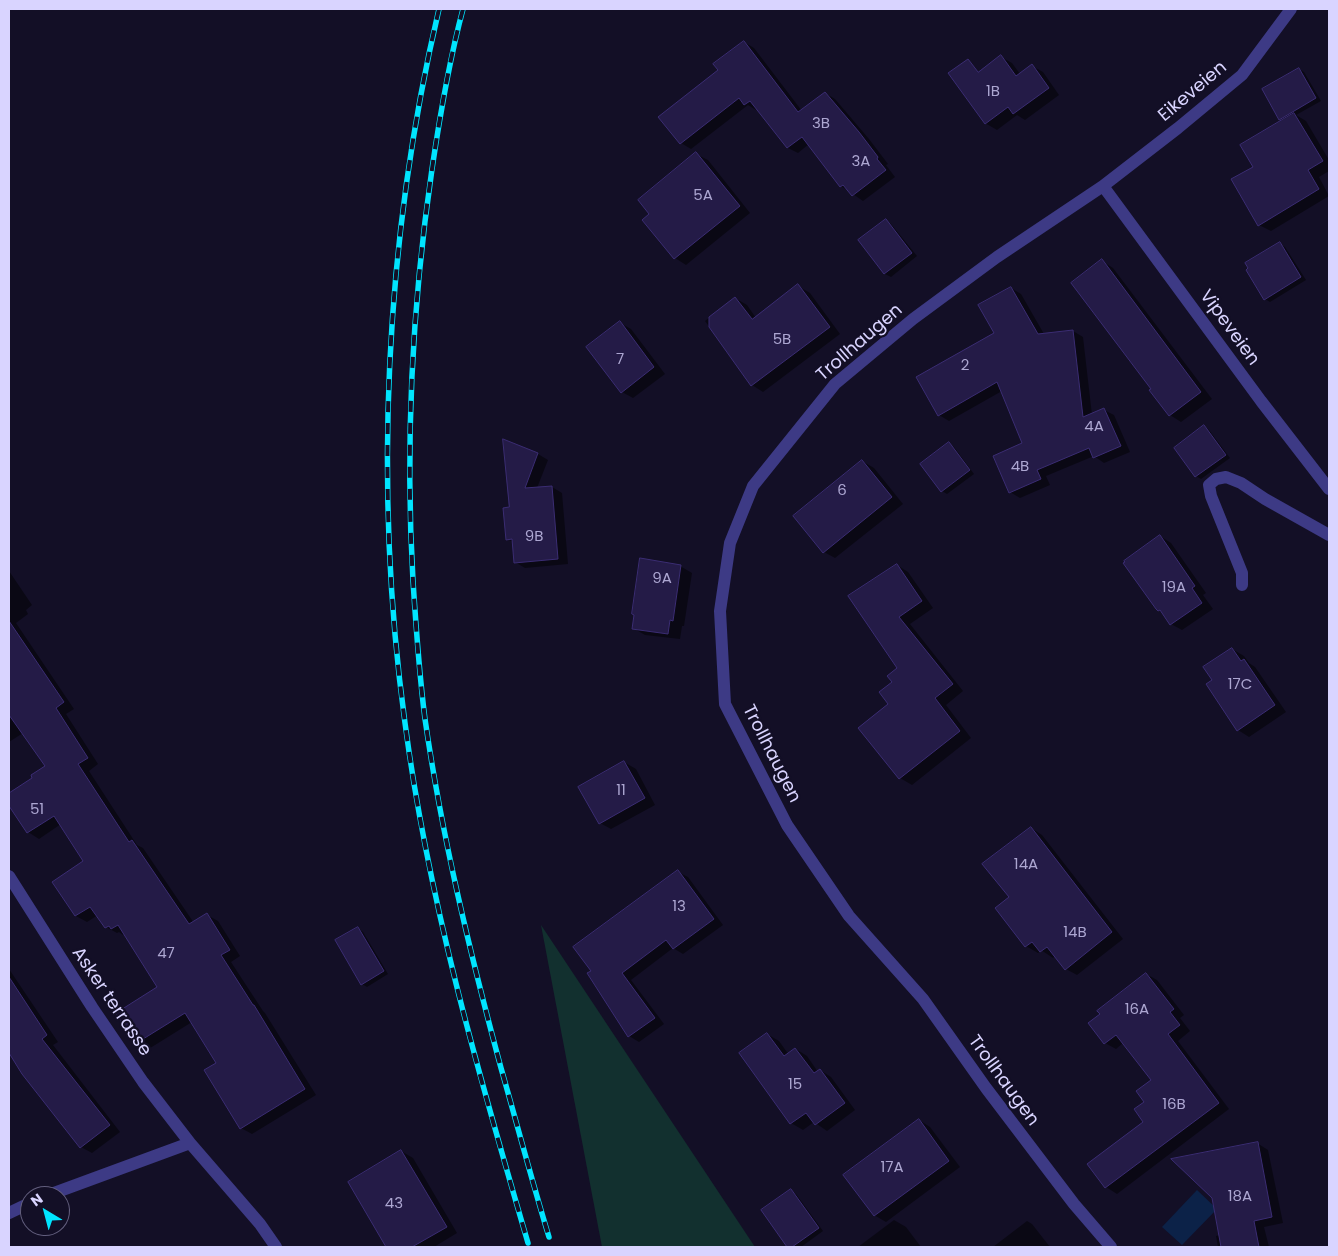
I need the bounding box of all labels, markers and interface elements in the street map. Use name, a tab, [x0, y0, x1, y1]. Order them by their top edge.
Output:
street label: Eikeveien	[1154, 57, 1232, 127]
house number: 1B	[986, 83, 1000, 101]
house number: 3B	[812, 115, 830, 133]
house number: 3A	[852, 153, 870, 171]
house number: 5A	[693, 187, 713, 205]
street label: Vipeveien	[1194, 286, 1264, 370]
street label: Trollhaugen	[813, 300, 907, 386]
house number: 5B	[773, 331, 791, 349]
house number: 7	[616, 351, 624, 369]
house number: 2	[961, 357, 969, 375]
house number: 4A	[1084, 418, 1104, 436]
house number: 4B	[1011, 458, 1029, 476]
house number: 6	[837, 482, 847, 500]
house number: 9B	[525, 528, 543, 546]
house number: 9A	[652, 570, 672, 588]
house number: 19A	[1162, 579, 1186, 597]
house number: 17C	[1228, 676, 1252, 694]
street label: Trollhaugen	[737, 701, 805, 807]
house number: 11	[616, 782, 626, 800]
house number: 51	[30, 801, 44, 819]
house number: 14A	[1014, 856, 1038, 874]
house number: 13	[672, 898, 686, 916]
house number: 14B	[1063, 924, 1087, 942]
street label: Asker terrasse	[67, 943, 155, 1061]
house number: 47	[157, 945, 175, 963]
house number: 16A	[1125, 1001, 1149, 1019]
street label: Trollhaugen	[963, 1031, 1043, 1131]
house number: 15	[788, 1076, 802, 1094]
house number: 16B	[1162, 1096, 1186, 1114]
house number: 17A	[880, 1159, 904, 1177]
north arrow	[20, 1186, 70, 1236]
house number: 18A	[1228, 1188, 1252, 1206]
text: N	[26, 1189, 47, 1211]
house number: 43	[385, 1195, 403, 1213]

